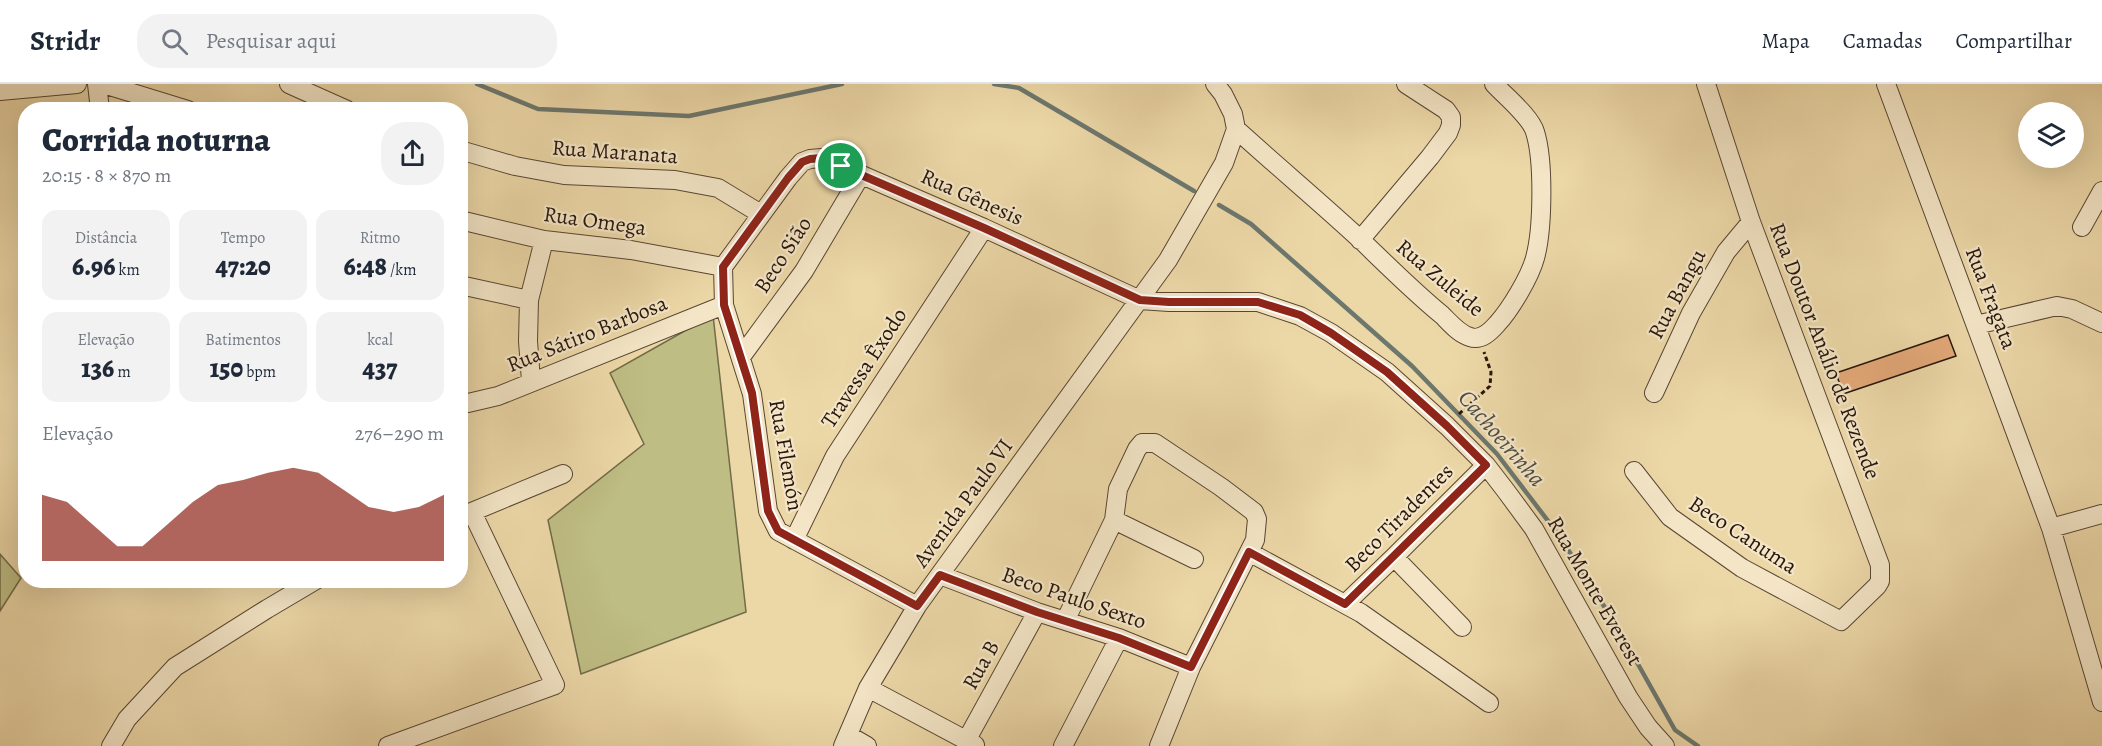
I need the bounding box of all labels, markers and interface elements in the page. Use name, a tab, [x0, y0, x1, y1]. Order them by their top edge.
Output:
search box	[137, 14, 557, 68]
text: Stridr	[30, 22, 101, 60]
icon: search	[158, 25, 191, 58]
text: Pesquisar aqui	[206, 26, 337, 56]
text: Mapa	[1761, 27, 1810, 55]
text: Camadas	[1843, 27, 1922, 55]
text: Compartilhar	[1955, 27, 2072, 55]
map controls	[2018, 102, 2084, 168]
button: layers	[2018, 102, 2084, 168]
text: Corrida noturna	[42, 117, 271, 162]
button: share	[381, 122, 444, 185]
street label: Rua Maranata	[551, 133, 680, 171]
pin	[815, 140, 866, 191]
icon: arrive	[824, 149, 857, 182]
street label: Rua Gênesis	[916, 161, 1028, 233]
text: 20:15 · 8 × 870 m	[42, 162, 171, 189]
street label: Rua Omega	[542, 199, 649, 243]
street label: Beco Sião	[747, 211, 819, 299]
street label: Rua Doutor Análio de Rezende	[1762, 218, 1888, 484]
text: Distância	[75, 227, 137, 249]
text: Tempo	[221, 227, 265, 249]
text: Ritmo	[360, 227, 400, 249]
street label: Rua Zuleide	[1390, 232, 1490, 324]
street label: Rua Fragata	[1958, 243, 2024, 354]
street label: Rua Bangu	[1641, 244, 1713, 344]
text: 6.96	[72, 249, 115, 284]
text: 47:20	[215, 249, 271, 284]
text: 6:48	[344, 249, 387, 284]
text: km	[115, 259, 140, 281]
text: /km	[387, 259, 416, 281]
street label: Rua Sátiro Barbosa	[502, 288, 672, 380]
street label: Travessa Êxodo	[814, 302, 914, 434]
text: Elevação	[78, 329, 134, 351]
text: Batimentos	[205, 329, 281, 351]
text: kcal	[367, 329, 393, 351]
text: 136	[81, 351, 114, 386]
text: 150	[210, 351, 243, 386]
text: 437	[362, 351, 398, 386]
text: m	[114, 361, 131, 383]
text: bpm	[243, 361, 276, 383]
water label: Cachoeirinha	[1451, 383, 1553, 493]
street label: Rua Filemón	[761, 397, 811, 513]
text: Elevação	[42, 420, 113, 447]
text: 276–290 m	[355, 420, 444, 447]
street label: Avenida Paulo VI	[906, 433, 1020, 574]
street label: Beco Tiradentes	[1338, 457, 1460, 579]
street label: Beco Canuma	[1683, 489, 1804, 582]
street label: Rua Monte Everest	[1540, 511, 1650, 671]
street label: Beco Paulo Sexto	[998, 559, 1150, 637]
street label: Rua B	[955, 635, 1007, 695]

